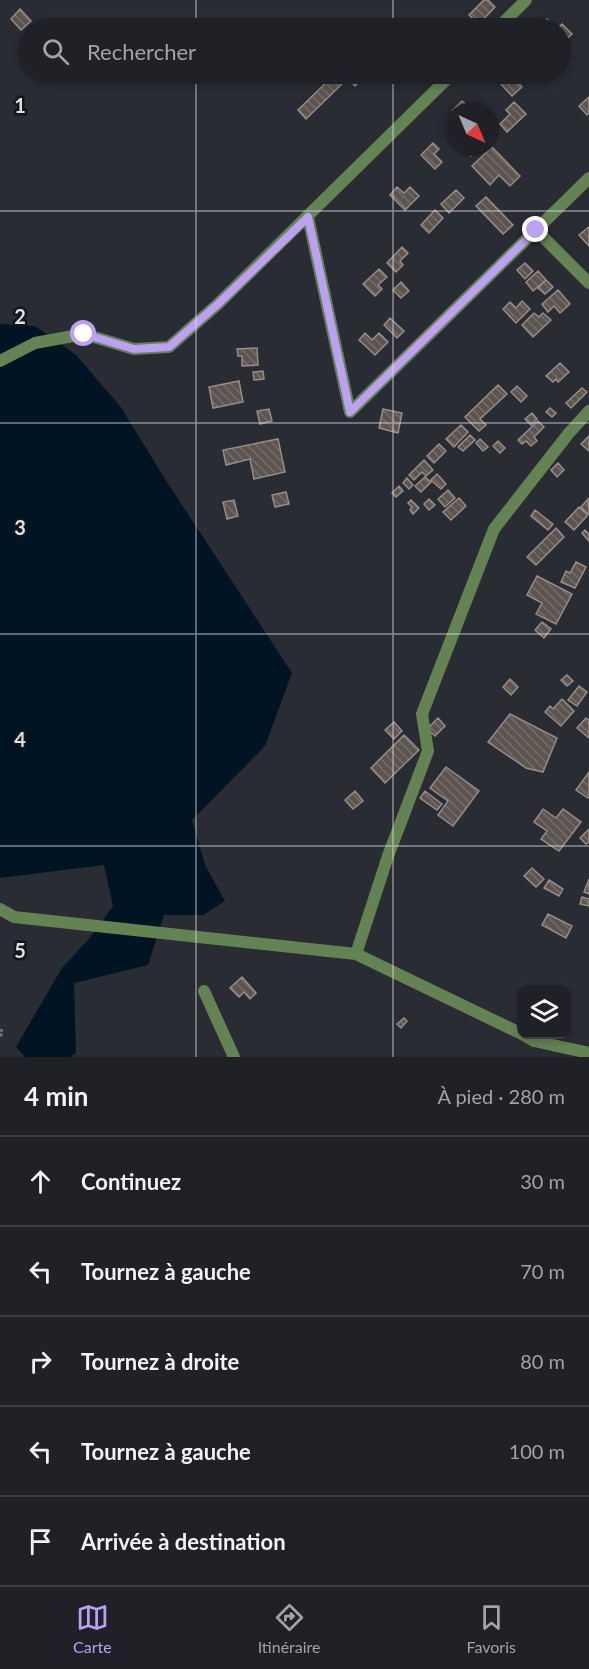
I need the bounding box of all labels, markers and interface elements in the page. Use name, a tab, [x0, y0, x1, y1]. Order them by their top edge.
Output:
search box	[18, 18, 571, 84]
icon: search	[39, 35, 72, 68]
text: Rechercher	[87, 38, 196, 65]
text: 1	[14, 93, 26, 117]
north arrow	[445, 102, 499, 156]
route end	[522, 216, 548, 242]
text: 2	[14, 304, 26, 328]
route start	[70, 320, 96, 346]
text: 3	[14, 515, 26, 539]
text: 4	[14, 727, 26, 751]
text: 5	[14, 938, 26, 962]
map controls	[517, 985, 571, 1039]
button: layers	[517, 985, 571, 1039]
text: 4 min	[24, 1080, 88, 1112]
text: À pied · 280 m	[437, 1084, 565, 1108]
icon: ahead	[24, 1165, 57, 1198]
text: Continuez	[81, 1168, 181, 1195]
text: 30 m	[520, 1169, 565, 1193]
icon: left	[24, 1255, 57, 1288]
text: Tournez à gauche	[81, 1258, 251, 1285]
text: 70 m	[520, 1259, 565, 1283]
icon: right	[24, 1345, 57, 1378]
text: Tournez à droite	[81, 1348, 239, 1375]
text: 80 m	[520, 1349, 565, 1373]
icon: left	[24, 1435, 57, 1468]
text: Tournez à gauche	[81, 1438, 251, 1465]
text: 100 m	[509, 1439, 565, 1463]
icon: arrive	[24, 1525, 57, 1558]
text: Arrivée à destination	[81, 1528, 286, 1555]
tab: Carte	[73, 1601, 112, 1656]
tab: Itinéraire	[258, 1601, 321, 1656]
tab: Favoris	[467, 1601, 516, 1656]

